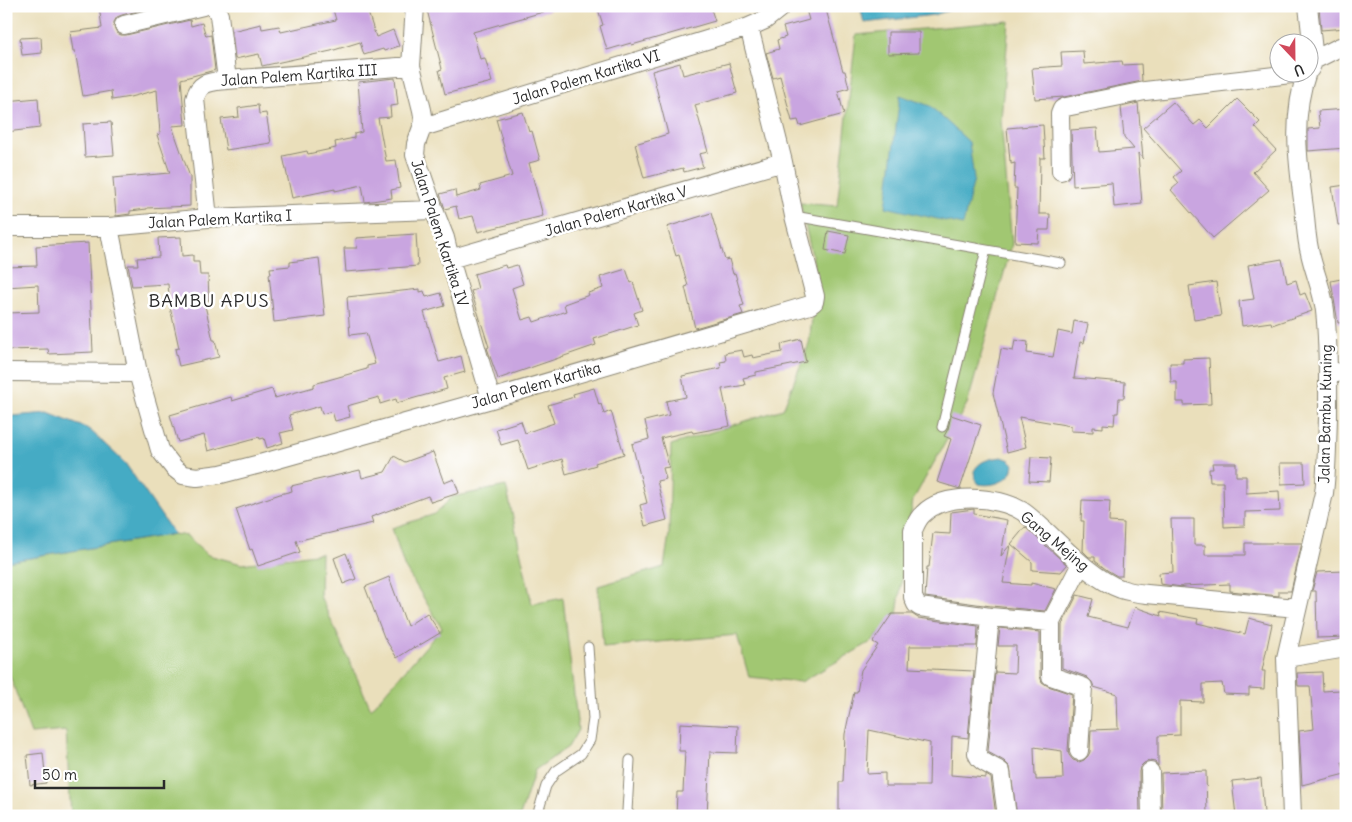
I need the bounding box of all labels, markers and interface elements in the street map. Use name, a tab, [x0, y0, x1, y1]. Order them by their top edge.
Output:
north arrow	[1270, 32, 1320, 82]
street label: Jalan Palem Kartika VI	[510, 45, 662, 109]
street label: Jalan Palem Kartika III	[220, 60, 378, 90]
text: U	[1291, 60, 1307, 80]
street label: Jalan Palem Kartika IV	[407, 157, 473, 309]
street label: Jalan Palem Kartika V	[543, 182, 689, 240]
street label: Jalan Palem Kartika I	[147, 206, 293, 232]
district label: BAMBU APUS	[148, 289, 270, 312]
street label: Jalan Bambu Kuning	[1314, 344, 1336, 484]
street label: Jalan Palem Kartika	[469, 357, 603, 413]
street label: Gang Mejing	[1017, 507, 1093, 575]
scale bar	[35, 757, 164, 789]
text: 50 m	[42, 765, 77, 784]

